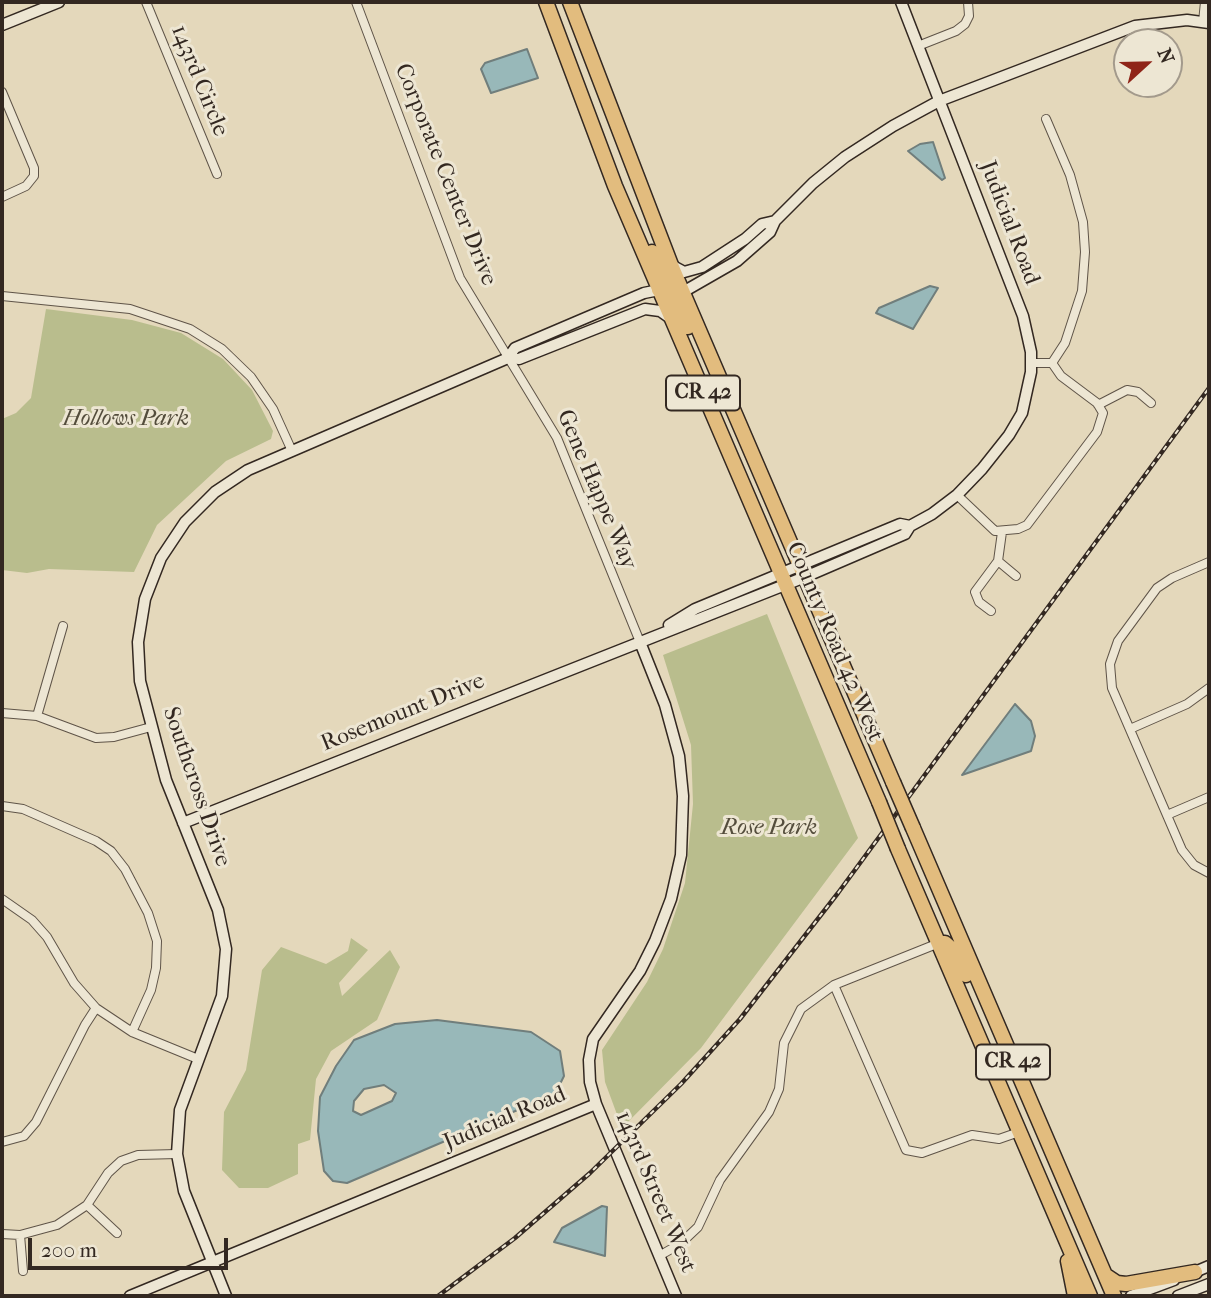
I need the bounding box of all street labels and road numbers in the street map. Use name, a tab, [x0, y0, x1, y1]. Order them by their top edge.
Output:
street label: 143rd Circle	[164, 21, 234, 141]
street label: Corporate Center Drive	[388, 60, 502, 290]
street label: Judicial Road	[973, 157, 1045, 289]
road number: CR 42	[666, 376, 740, 410]
street label: Gene Happe Way	[550, 406, 642, 574]
street label: County Road 42 West	[779, 538, 889, 746]
street label: Rosemount Drive	[317, 668, 489, 758]
street label: Southcross Drive	[156, 704, 236, 870]
road number: CR 42	[976, 1044, 1050, 1080]
street label: Judicial Road	[440, 1081, 570, 1157]
street label: 143rd Street West	[609, 1107, 701, 1277]

